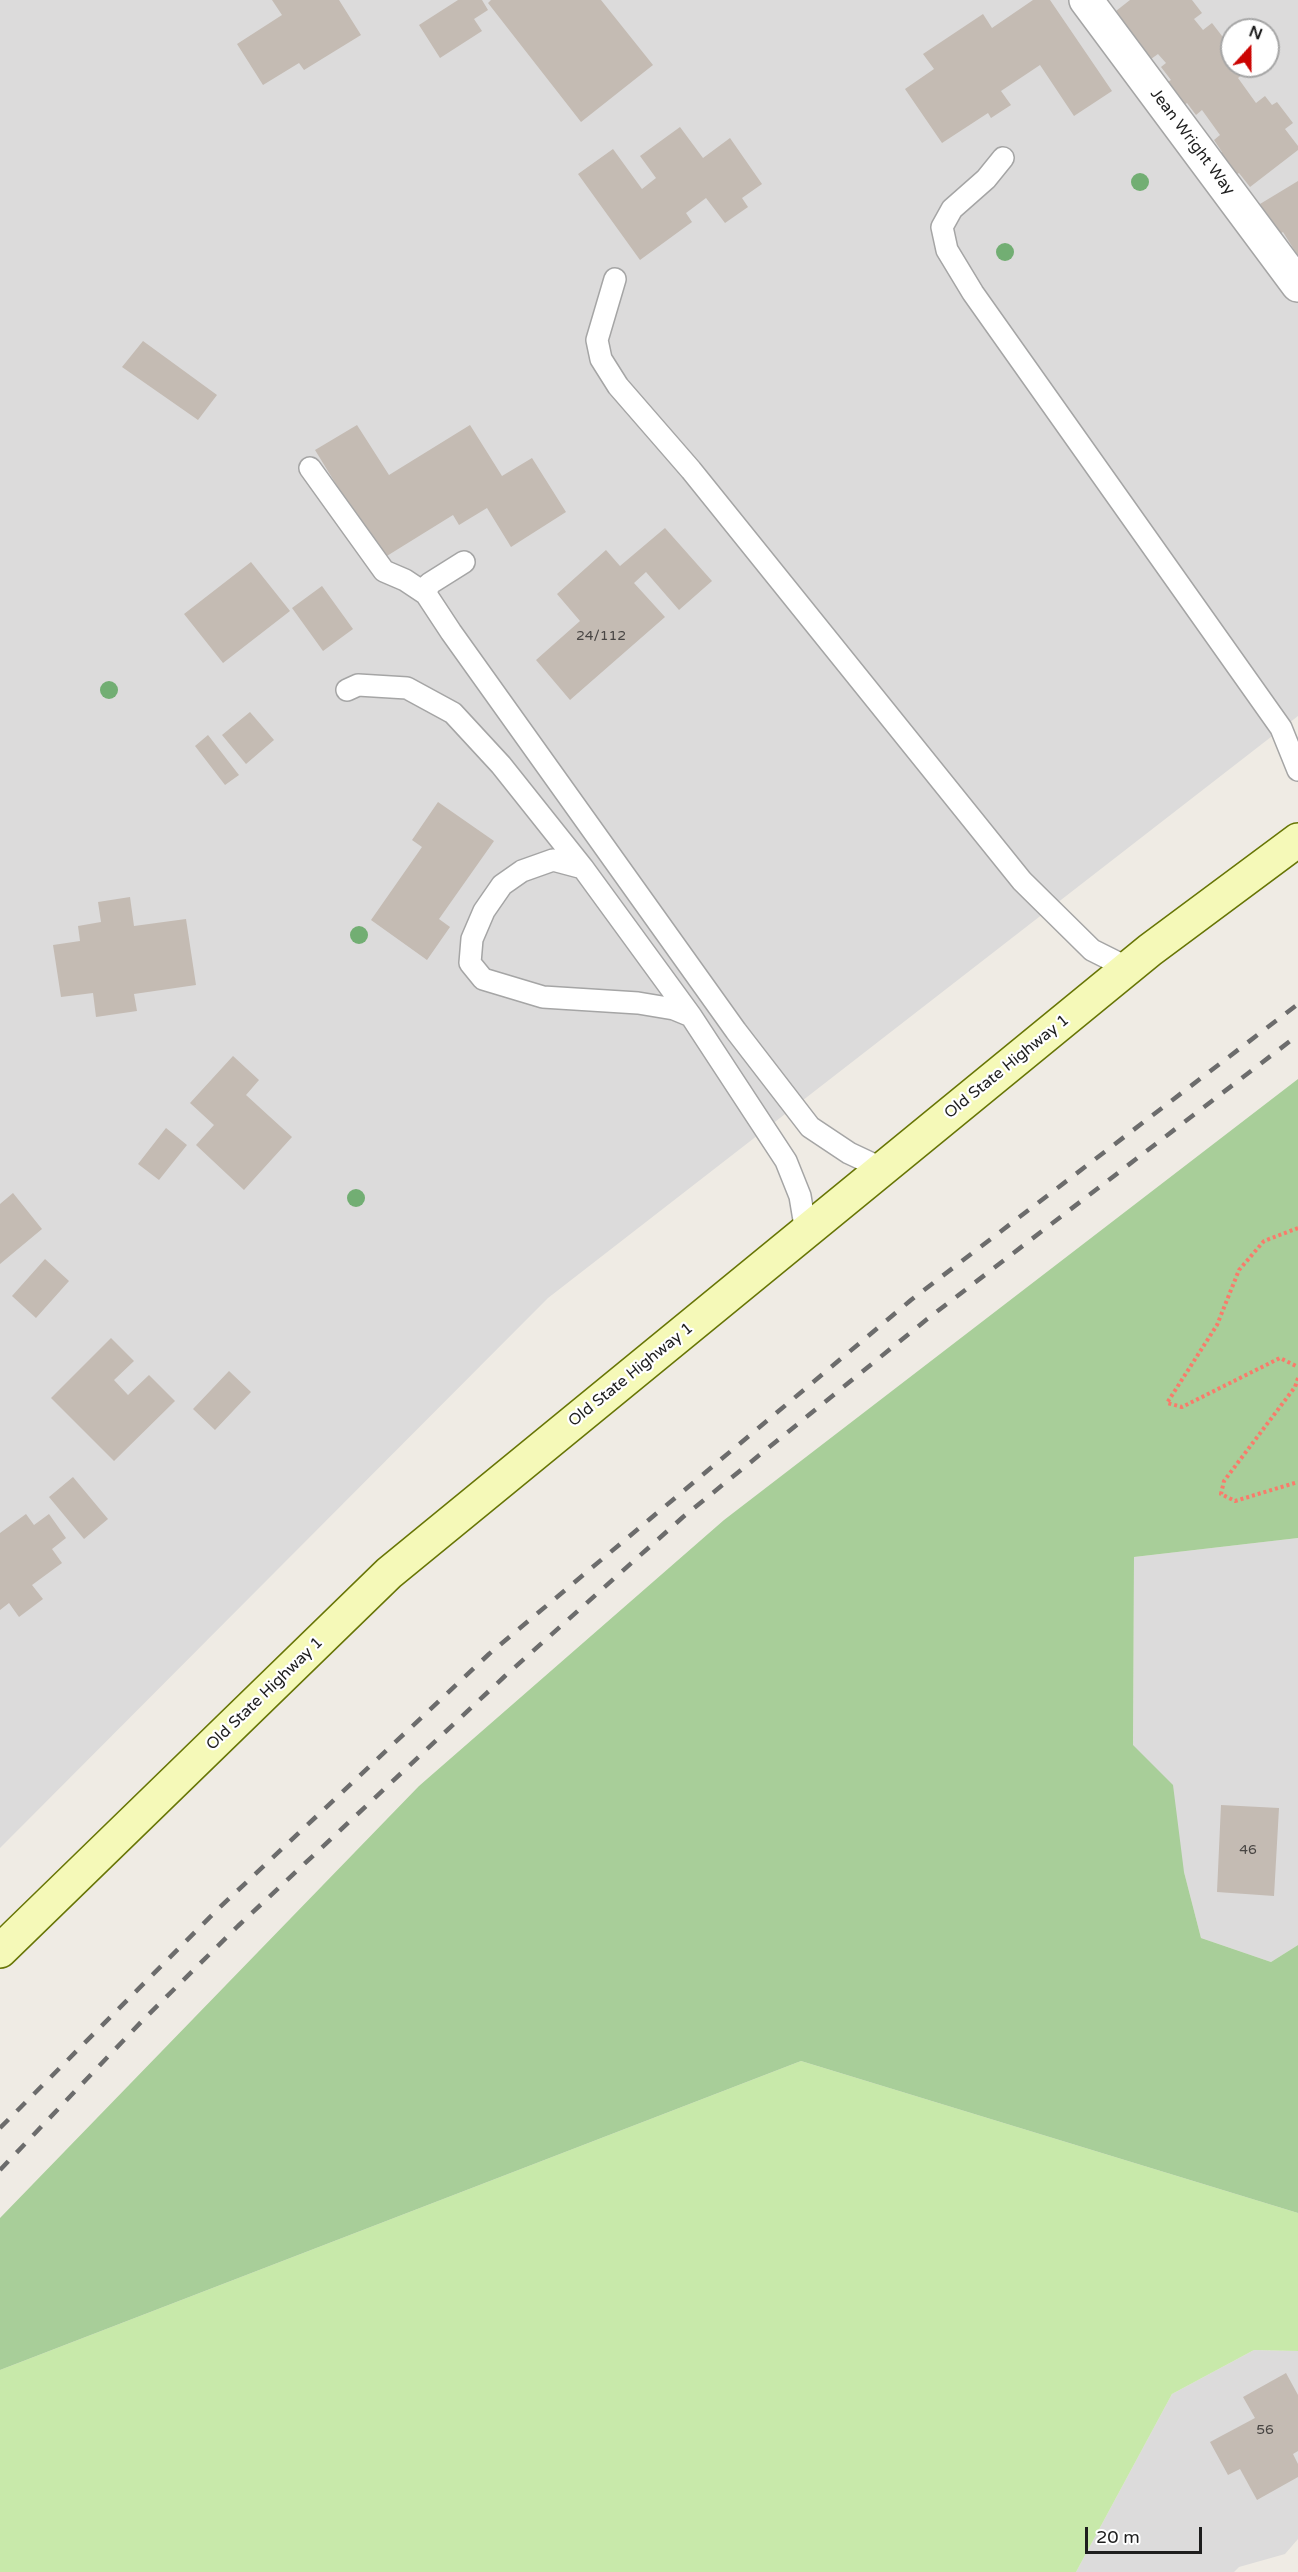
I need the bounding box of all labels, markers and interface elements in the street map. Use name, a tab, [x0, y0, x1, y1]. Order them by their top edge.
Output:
north arrow	[1220, 18, 1280, 78]
text: N	[1246, 21, 1265, 45]
street label: Jean Wright Way	[1146, 85, 1238, 199]
house number: 24/112	[576, 628, 626, 644]
street label: Old State Highway 1	[941, 1011, 1073, 1123]
street label: Old State Highway 1	[565, 1319, 697, 1431]
street label: Old State Highway 1	[203, 1633, 327, 1755]
house number: 46	[1239, 1842, 1257, 1858]
house number: 56	[1256, 2422, 1274, 2438]
scale bar	[1088, 2515, 1205, 2553]
text: 20 m	[1096, 2526, 1140, 2548]

